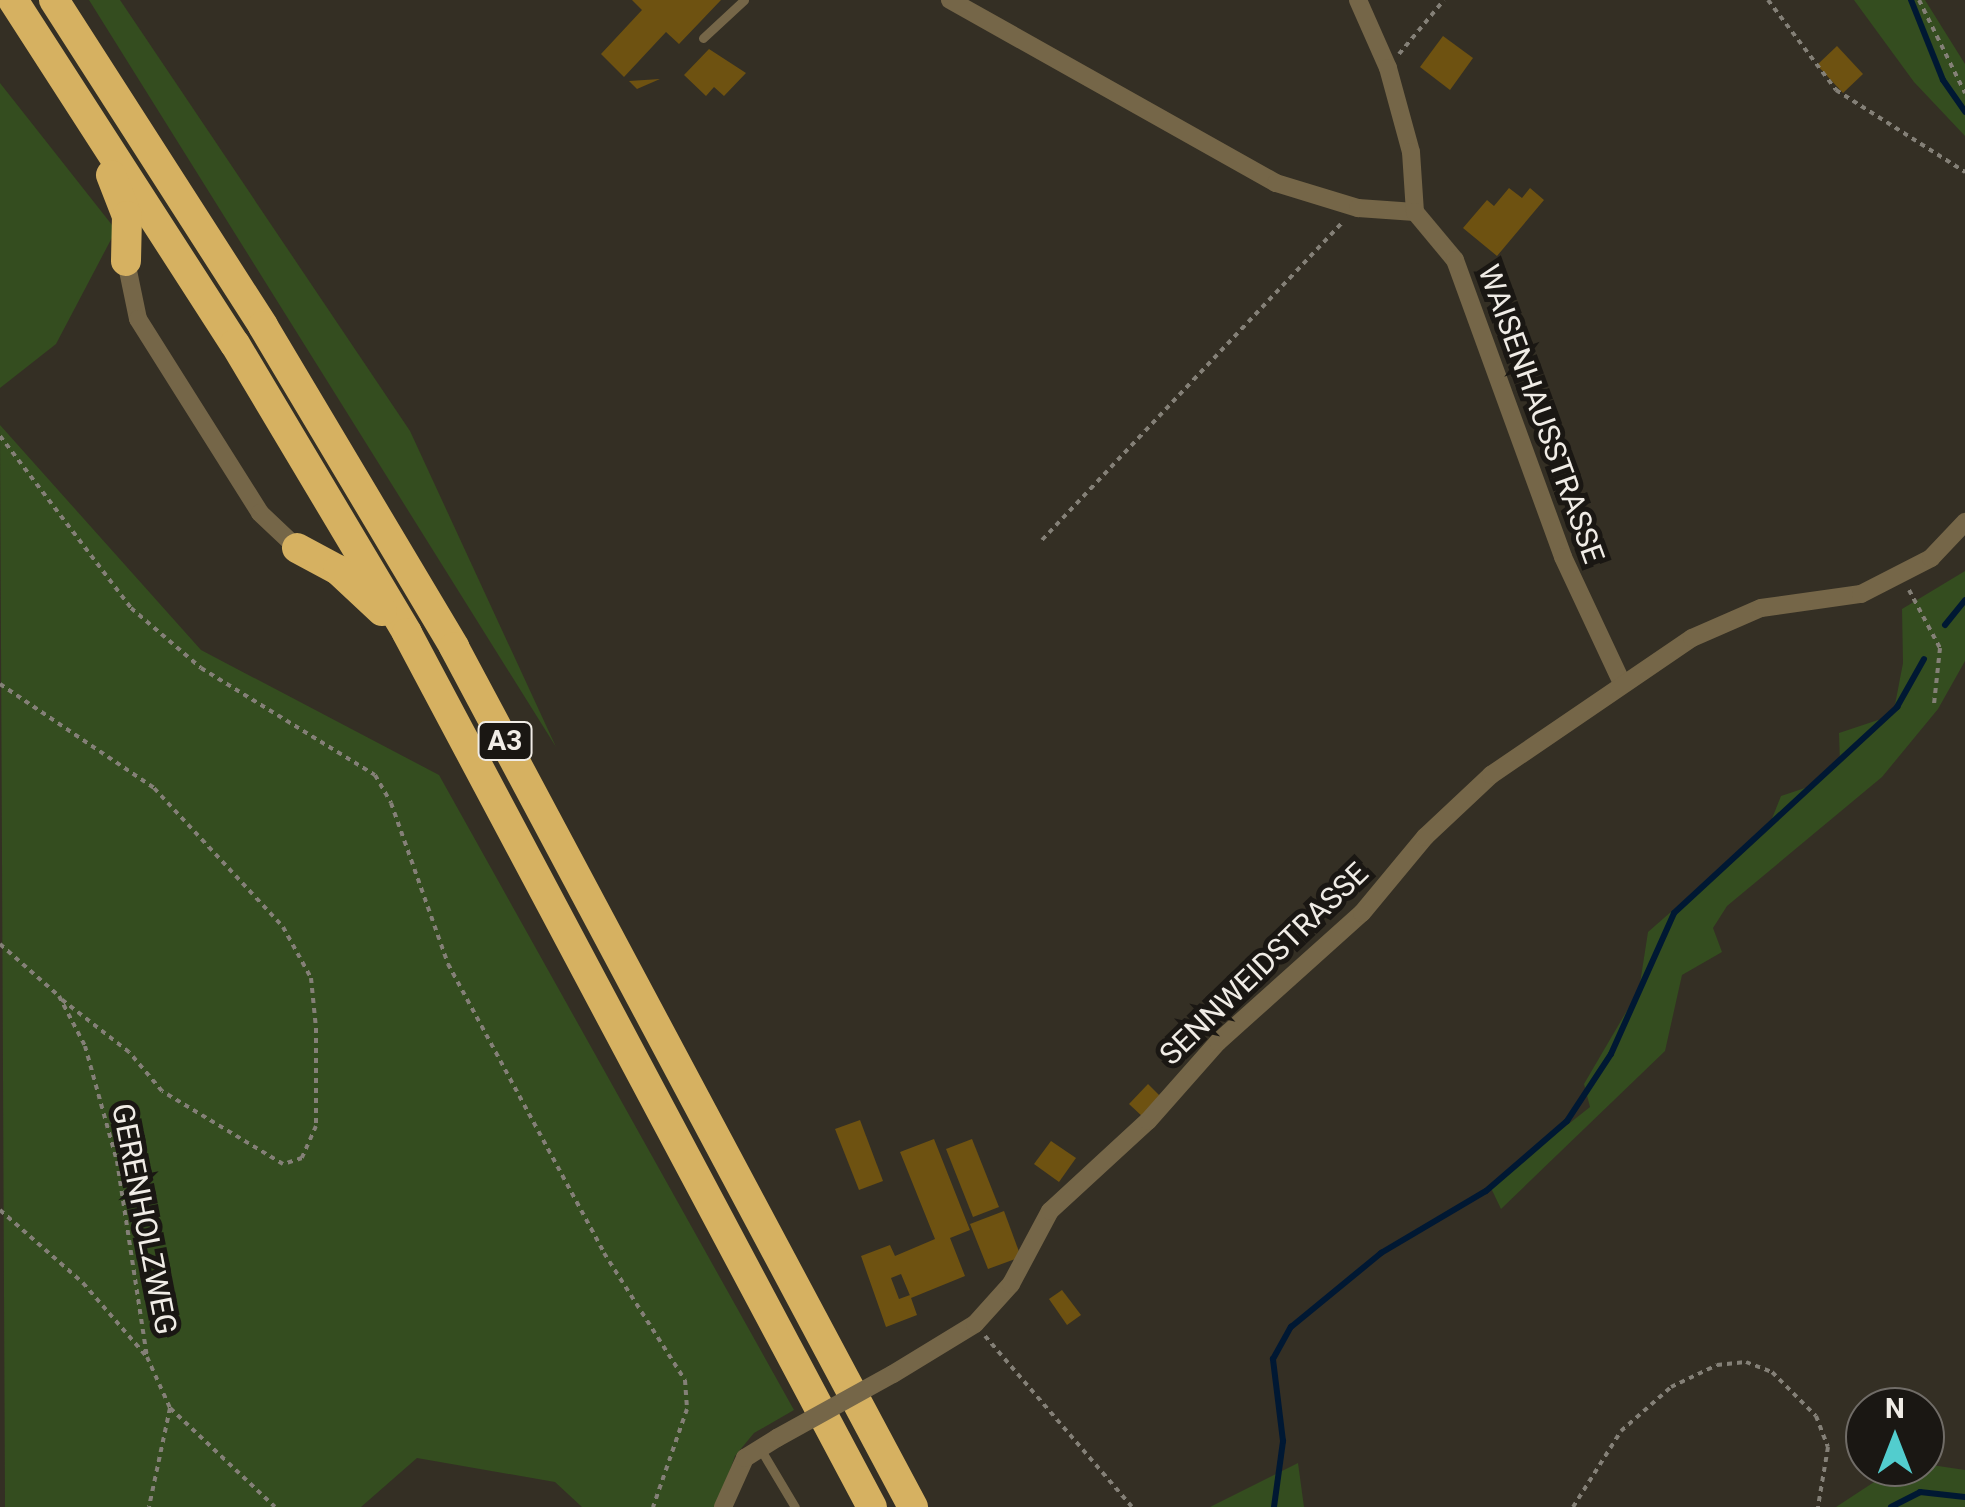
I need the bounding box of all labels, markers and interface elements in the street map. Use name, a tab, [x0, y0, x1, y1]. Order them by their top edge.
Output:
street label: WAISENHAUSSTRASSE	[1470, 260, 1612, 568]
road number: A3	[478, 718, 532, 764]
street label: SENNWEIDSTRASSE	[1152, 855, 1376, 1073]
street label: GERENHOLZWEG	[104, 1100, 184, 1338]
north arrow	[1845, 1387, 1945, 1487]
text: N	[1885, 1392, 1905, 1425]

